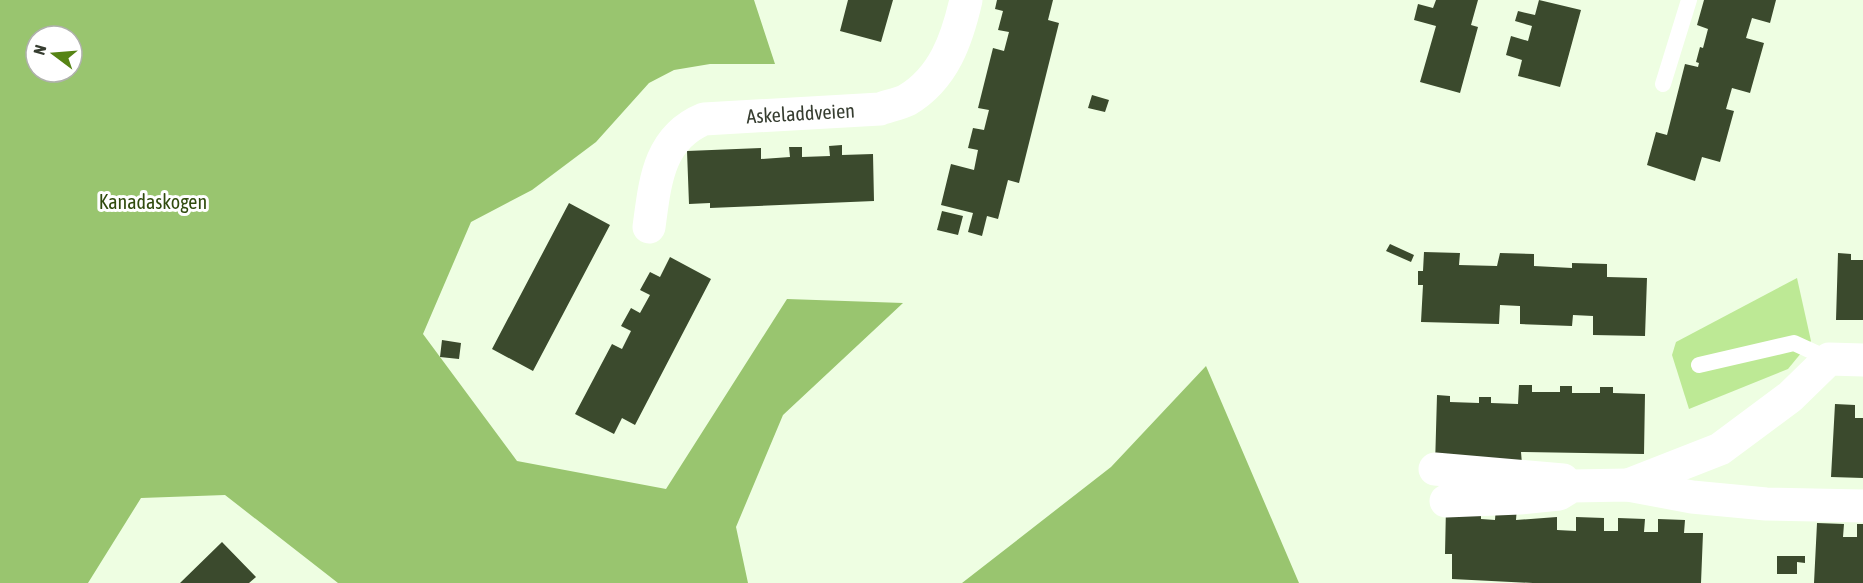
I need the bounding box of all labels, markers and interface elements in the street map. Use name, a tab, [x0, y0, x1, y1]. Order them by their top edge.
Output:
north arrow	[24, 24, 84, 84]
text: N	[30, 43, 50, 57]
street label: Askeladdveien	[746, 98, 855, 128]
park label: Kanadaskogen	[99, 190, 207, 213]

